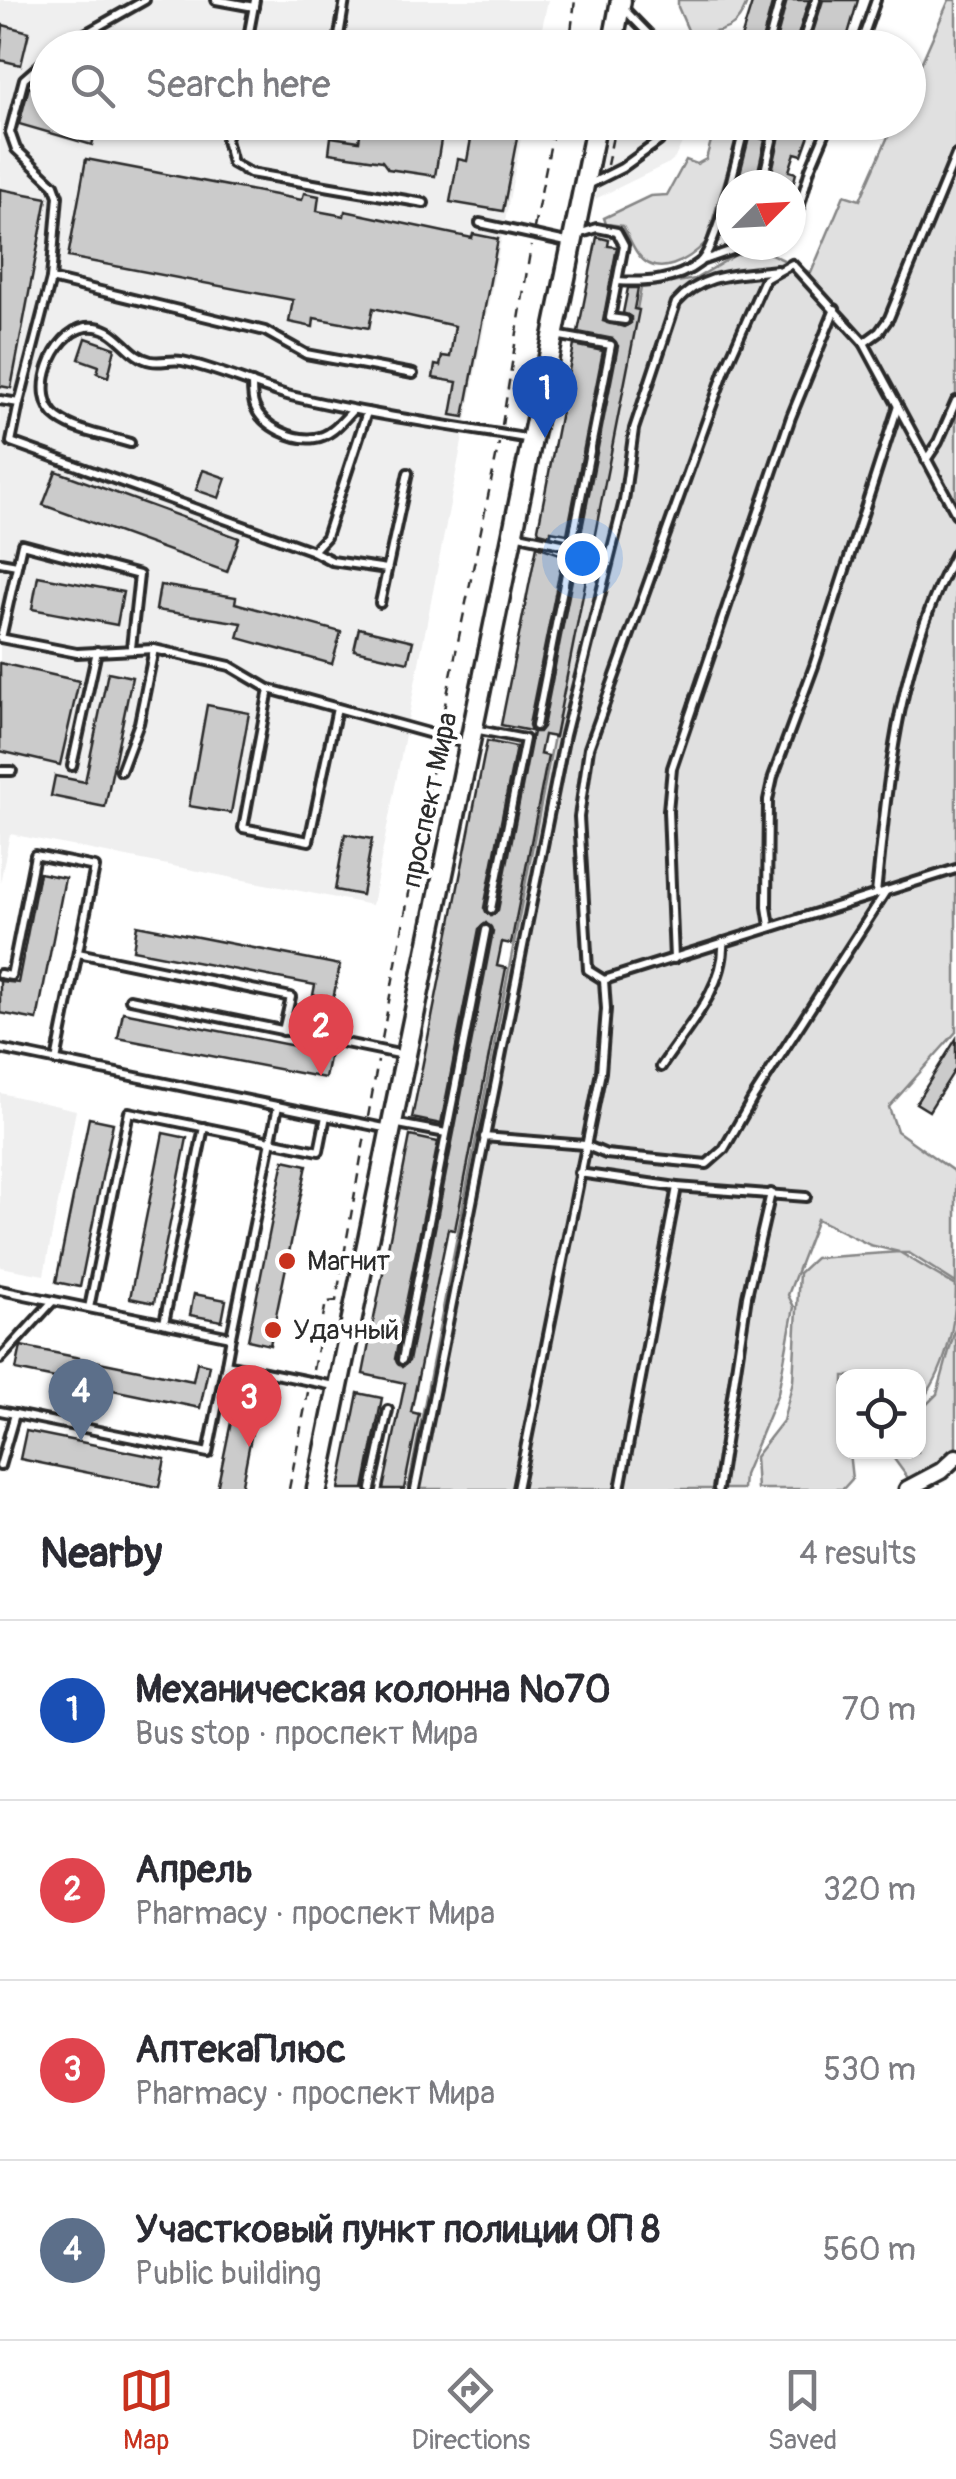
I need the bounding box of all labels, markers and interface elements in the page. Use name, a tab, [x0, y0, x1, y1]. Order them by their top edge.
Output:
search box	[30, 30, 926, 140]
icon: search	[65, 58, 120, 113]
text: Search here	[145, 61, 331, 109]
north arrow	[716, 170, 806, 260]
pin: 1	[512, 356, 578, 438]
your location	[557, 533, 608, 584]
street label: проспект Мира	[394, 709, 466, 891]
pin: 2	[288, 994, 354, 1076]
place label: Магнит	[307, 1244, 390, 1279]
marker: Магнит	[276, 1250, 298, 1272]
place label: Удачный	[293, 1313, 399, 1348]
marker: Удачный	[262, 1319, 284, 1341]
pin: 4	[48, 1358, 114, 1441]
pin: 3	[216, 1364, 282, 1447]
map controls	[836, 1369, 926, 1459]
button: locate	[836, 1369, 926, 1459]
text: Nearby	[40, 1528, 162, 1580]
text: 4 results	[799, 1534, 916, 1574]
text: Механическая колонна №70	[135, 1666, 611, 1714]
text: 1	[66, 1690, 79, 1730]
text: 70 m	[842, 1690, 916, 1730]
text: Bus stop · проспект Мира	[135, 1714, 478, 1754]
text: Апрель	[135, 1846, 253, 1894]
text: 2	[64, 1870, 81, 1910]
text: 320 m	[823, 1870, 916, 1910]
text: Pharmacy · проспект Мира	[135, 1894, 495, 1934]
text: АптекаПлюс	[135, 2026, 346, 2074]
text: 3	[64, 2050, 81, 2090]
text: 530 m	[824, 2050, 916, 2090]
text: Pharmacy · проспект Мира	[135, 2074, 495, 2114]
text: Участковый пункт полиции ОП 8	[135, 2206, 660, 2254]
text: 4	[63, 2230, 82, 2270]
text: 560 m	[823, 2230, 916, 2270]
text: Public building	[135, 2254, 321, 2294]
tab: Map	[119, 2363, 174, 2458]
tab: Directions	[411, 2363, 530, 2458]
tab: Saved	[768, 2363, 837, 2458]

